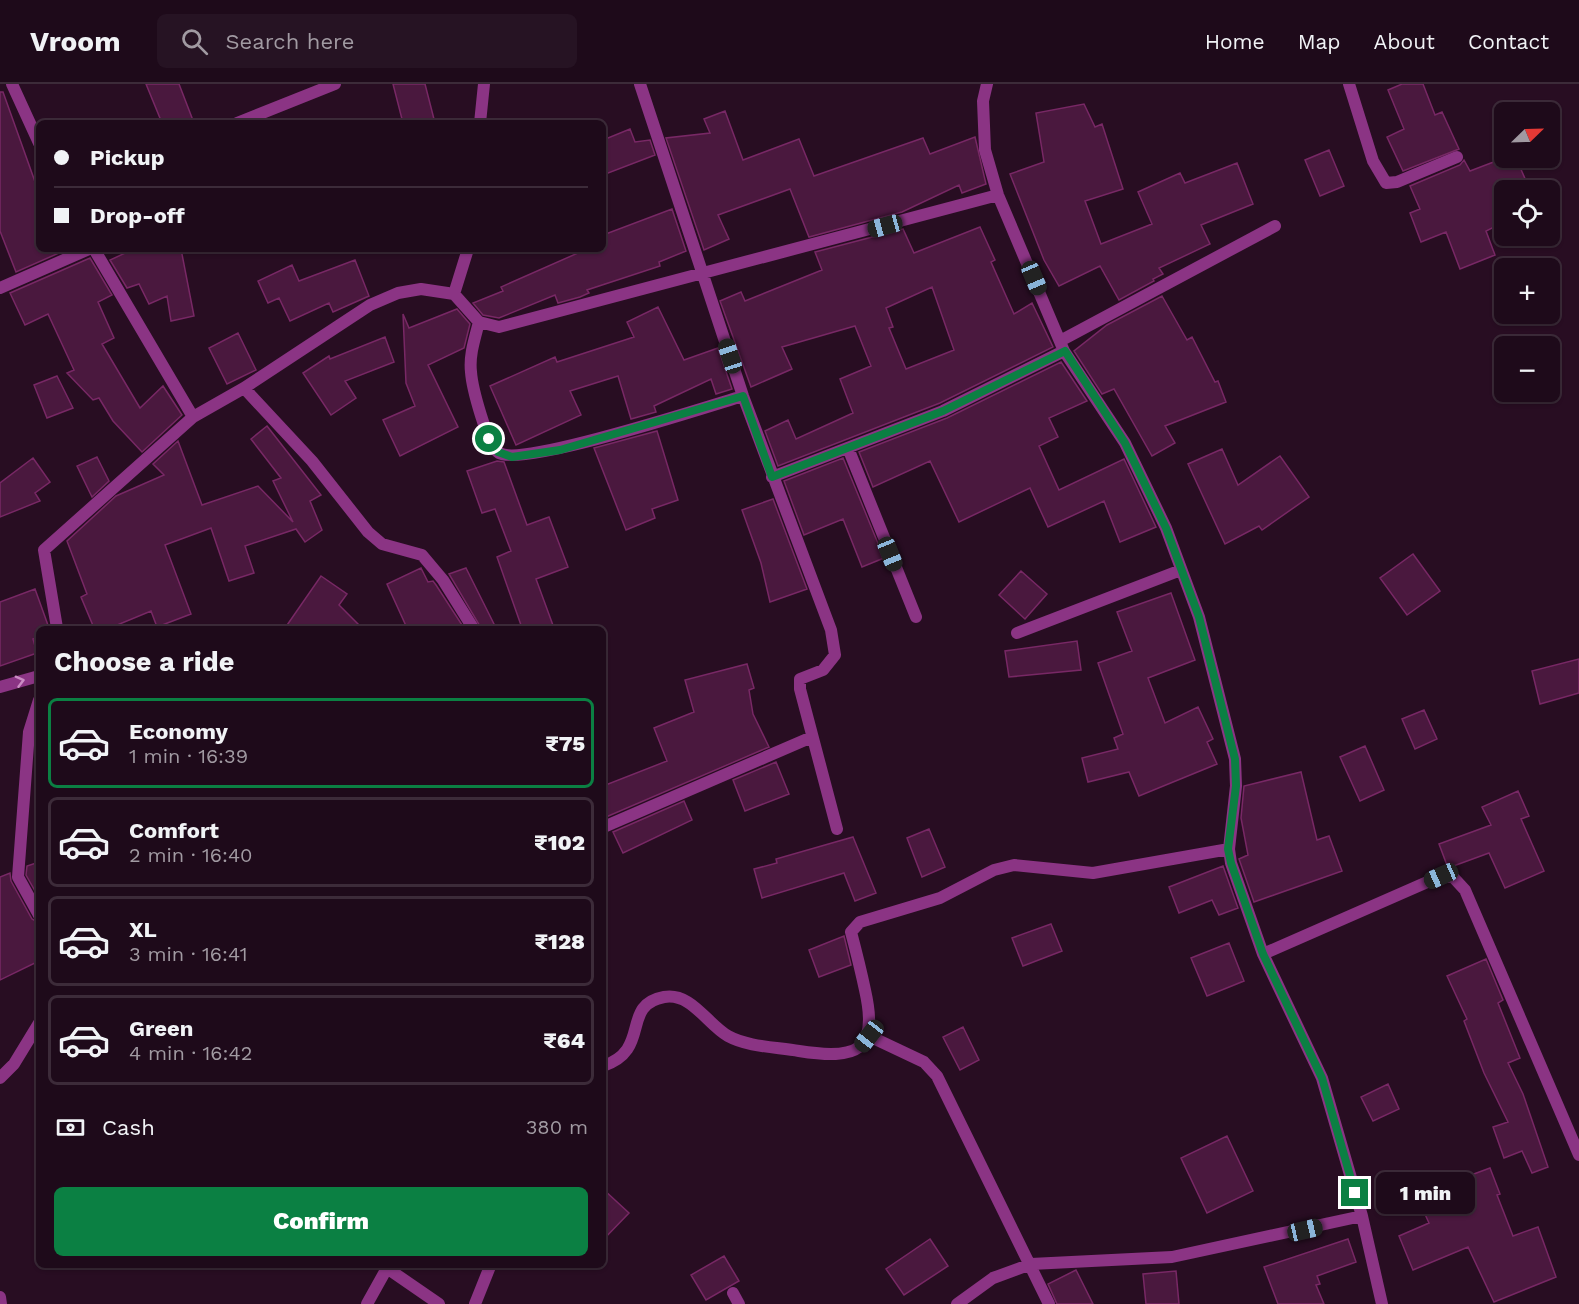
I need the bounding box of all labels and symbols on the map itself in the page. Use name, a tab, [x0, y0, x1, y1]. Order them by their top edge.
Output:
north arrow	[1494, 102, 1560, 168]
car	[865, 213, 905, 239]
car	[1019, 258, 1049, 298]
car	[716, 336, 744, 376]
route start	[475, 425, 502, 452]
car	[875, 534, 905, 574]
one-way arrow	[14, 676, 24, 689]
car	[1421, 860, 1461, 892]
car	[851, 1016, 887, 1056]
callout: 1 min	[1376, 1172, 1475, 1214]
route end	[1341, 1179, 1368, 1206]
car	[1285, 1217, 1325, 1243]

